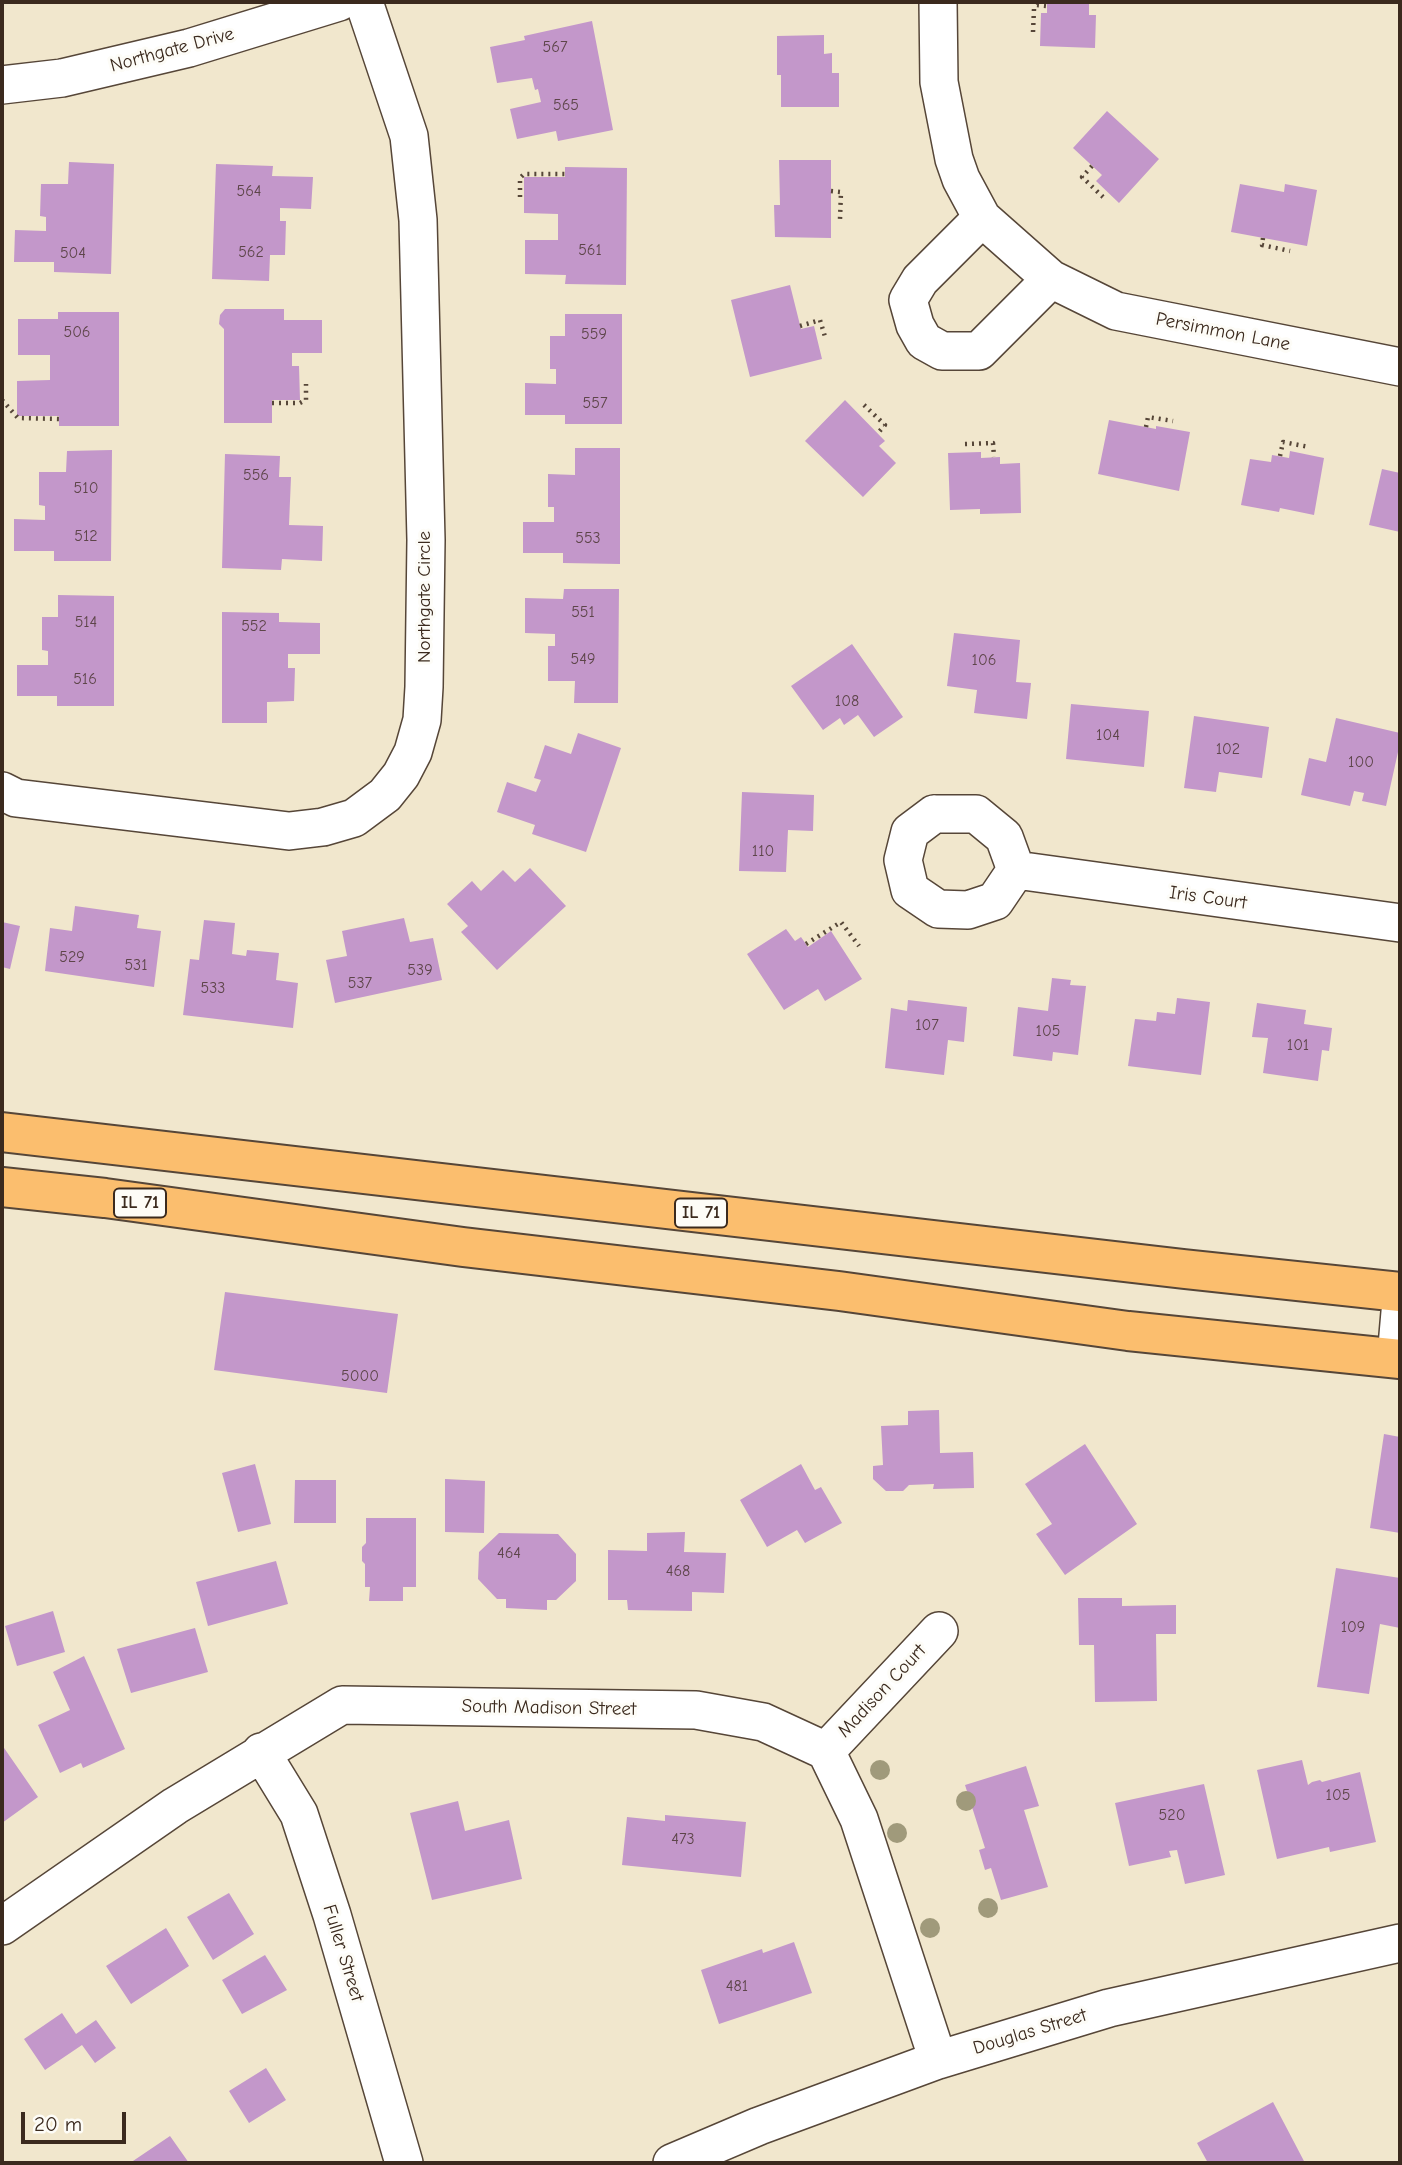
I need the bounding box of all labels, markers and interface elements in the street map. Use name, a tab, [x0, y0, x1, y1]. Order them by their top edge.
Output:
street label: Northgate Drive	[108, 23, 236, 77]
house number: 567	[543, 37, 567, 57]
house number: 565	[553, 95, 579, 115]
house number: 564	[236, 181, 262, 201]
house number: 561	[578, 240, 602, 260]
house number: 562	[238, 242, 264, 262]
house number: 504	[60, 243, 86, 263]
street label: Persimmon Lane	[1154, 308, 1292, 356]
house number: 506	[63, 322, 91, 342]
house number: 559	[581, 324, 607, 344]
house number: 557	[583, 393, 607, 413]
house number: 556	[243, 465, 269, 485]
house number: 510	[74, 478, 98, 498]
house number: 512	[74, 526, 98, 546]
house number: 553	[575, 528, 601, 548]
street label: Northgate Circle	[414, 531, 436, 663]
house number: 551	[571, 602, 595, 622]
house number: 514	[75, 612, 97, 632]
house number: 552	[241, 616, 267, 636]
house number: 549	[571, 649, 595, 669]
house number: 106	[972, 650, 996, 670]
house number: 516	[73, 669, 97, 689]
house number: 108	[835, 691, 859, 711]
house number: 104	[1096, 725, 1120, 745]
house number: 102	[1216, 739, 1240, 759]
house number: 100	[1348, 752, 1374, 772]
house number: 110	[752, 841, 774, 861]
street label: Iris Court	[1168, 881, 1248, 915]
house number: 529	[59, 947, 85, 967]
house number: 531	[124, 955, 148, 975]
house number: 539	[407, 960, 433, 980]
house number: 537	[348, 973, 372, 993]
house number: 533	[201, 978, 225, 998]
house number: 107	[915, 1015, 939, 1035]
house number: 105	[1036, 1021, 1060, 1041]
house number: 101	[1287, 1035, 1309, 1055]
road number: IL 71	[114, 1188, 166, 1218]
road number: IL 71	[675, 1198, 727, 1228]
house number: 5000	[341, 1366, 379, 1386]
house number: 464	[497, 1543, 521, 1563]
house number: 468	[666, 1561, 690, 1581]
house number: 109	[1341, 1617, 1365, 1637]
street label: Madison Court	[833, 1640, 931, 1742]
street label: South Madison Street	[461, 1695, 637, 1721]
house number: 105	[1326, 1785, 1350, 1805]
house number: 520	[1159, 1805, 1185, 1825]
house number: 473	[671, 1829, 695, 1849]
street label: Fuller Street	[317, 1902, 369, 2004]
house number: 481	[726, 1976, 748, 1996]
street label: Douglas Street	[970, 2004, 1090, 2060]
scale bar	[24, 2098, 130, 2142]
text: 20 m	[34, 2112, 82, 2136]

